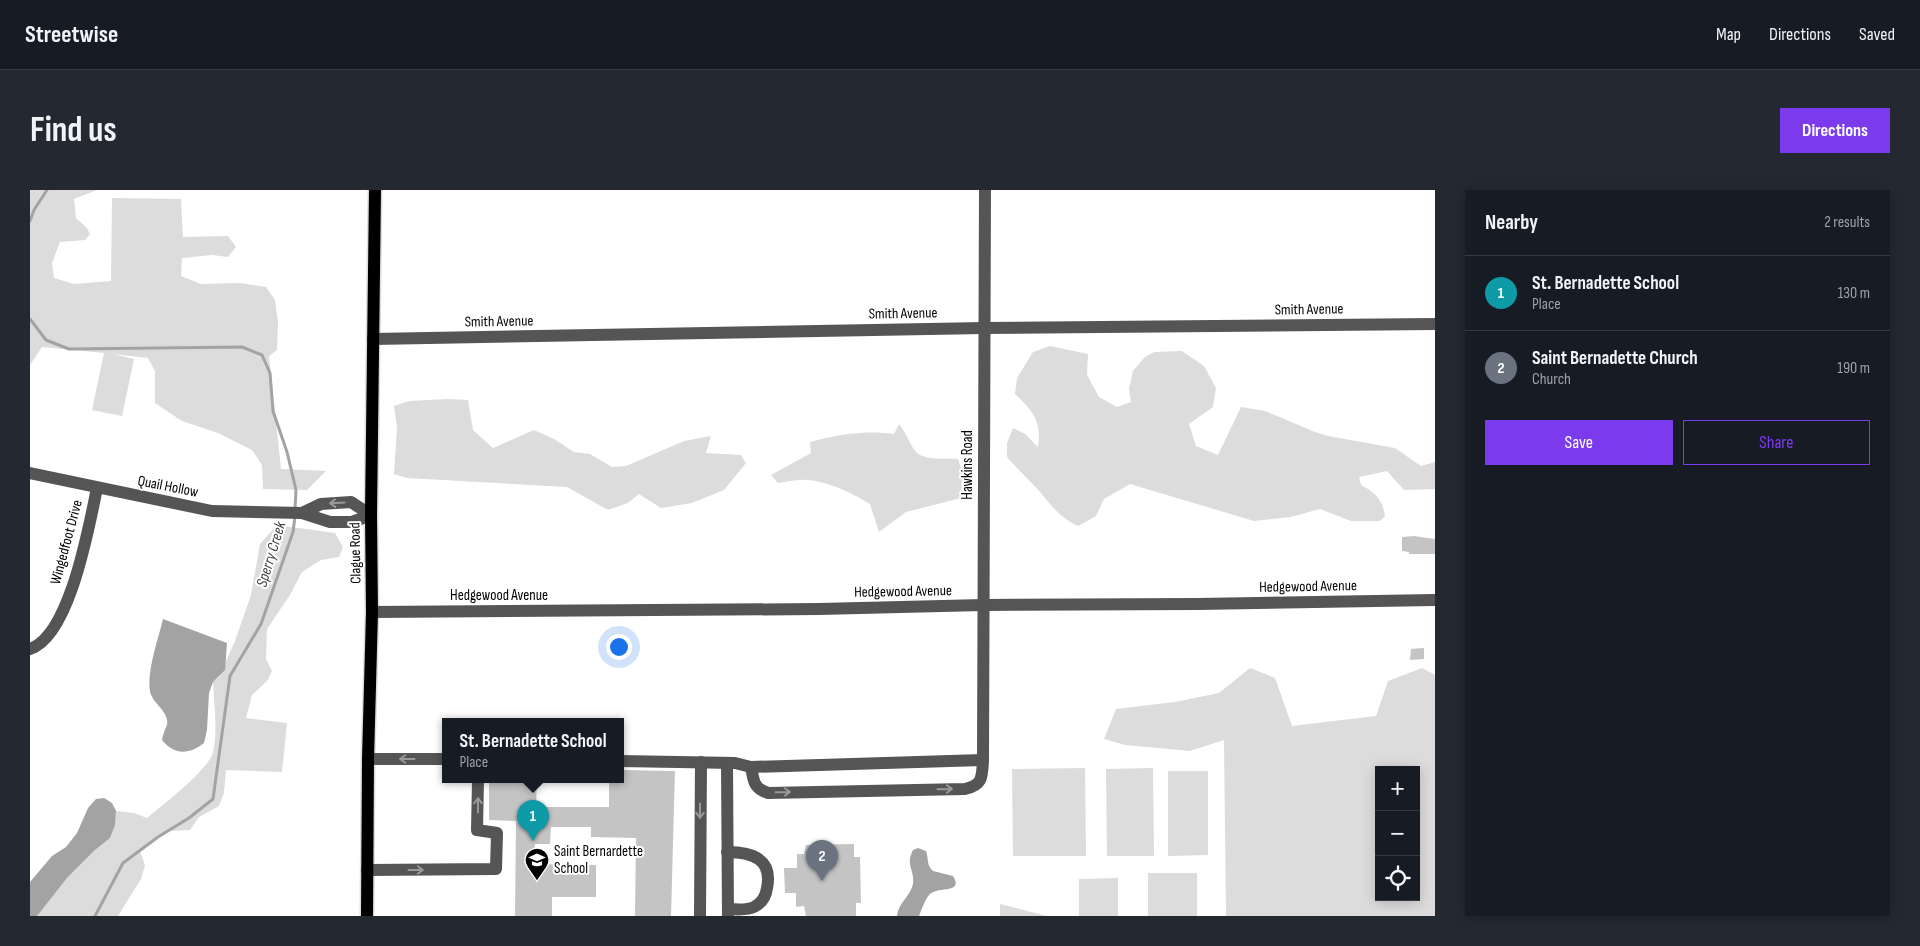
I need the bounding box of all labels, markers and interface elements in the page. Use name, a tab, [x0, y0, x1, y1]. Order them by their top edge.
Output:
text: Streetwise	[25, 20, 118, 49]
text: Map	[1716, 24, 1741, 45]
text: Directions	[1769, 24, 1831, 45]
text: Saved	[1859, 24, 1895, 45]
button: Directions	[1780, 108, 1890, 153]
text: Find us	[30, 109, 117, 152]
text: Nearby	[1485, 210, 1538, 235]
text: 2 results	[1824, 213, 1870, 232]
text: St. Bernadette School	[1532, 272, 1679, 295]
text: 1	[1498, 284, 1504, 303]
text: 130 m	[1838, 284, 1870, 303]
text: Place	[1532, 295, 1561, 314]
street label: Smith Avenue	[1274, 299, 1344, 320]
street label: Smith Avenue	[868, 303, 938, 324]
street label: Smith Avenue	[464, 311, 534, 332]
text: Saint Bernadette Church	[1532, 347, 1698, 370]
text: 2	[1497, 359, 1505, 378]
text: 190 m	[1837, 359, 1870, 378]
text: Church	[1532, 370, 1571, 389]
button: Save	[1485, 420, 1673, 465]
button: Share	[1683, 420, 1870, 465]
street label: Hawkins Road	[958, 430, 977, 500]
street label: Quail Hollow	[136, 471, 200, 502]
street label: Wingedfoot Drive	[46, 498, 87, 587]
one-way arrow	[330, 498, 346, 508]
water label: Sperry Creek	[253, 518, 291, 589]
street label: Clague Road	[345, 522, 366, 584]
street label: Hedgewood Avenue	[1259, 576, 1357, 597]
street label: Hedgewood Avenue	[854, 581, 952, 602]
street label: Hedgewood Avenue	[450, 586, 548, 605]
your location	[606, 634, 632, 660]
popup	[442, 718, 624, 783]
text: St. Bernadette School	[459, 730, 607, 753]
text: Place	[459, 753, 488, 772]
one-way arrow	[399, 754, 416, 764]
map controls	[1375, 766, 1420, 901]
button: +	[1375, 766, 1420, 811]
one-way arrow	[936, 784, 953, 794]
one-way arrow	[774, 787, 790, 797]
one-way arrow	[473, 797, 483, 813]
pin: 1	[517, 800, 549, 841]
one-way arrow	[696, 803, 705, 819]
button: −	[1375, 811, 1420, 856]
pin: 2	[806, 840, 838, 881]
place label: Saint Bernardette School	[554, 842, 643, 878]
school or university icon: Saint Bernardette School	[524, 847, 550, 881]
button: locate	[1375, 856, 1420, 901]
one-way arrow	[408, 865, 424, 875]

